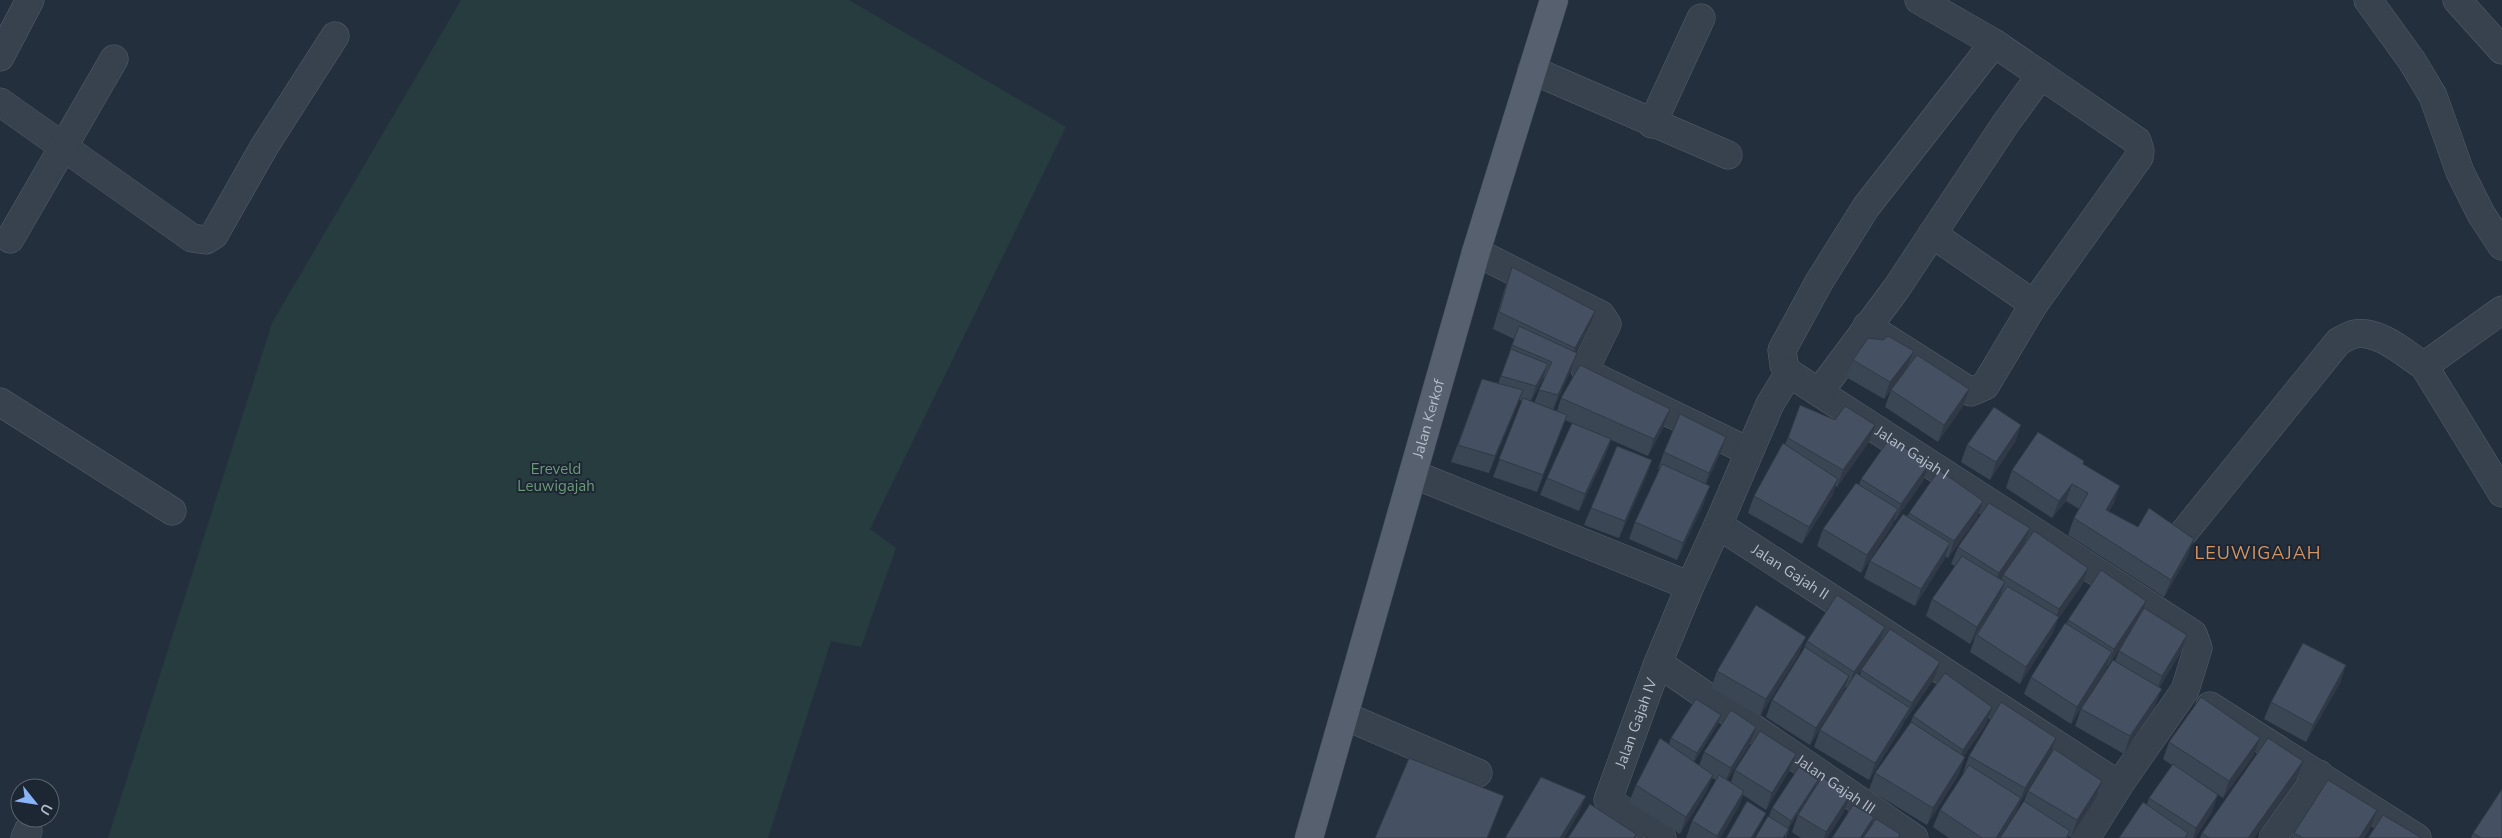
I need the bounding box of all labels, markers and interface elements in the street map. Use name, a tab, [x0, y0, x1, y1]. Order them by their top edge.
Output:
street label: Jalan Kerkof	[1408, 376, 1449, 461]
street label: Jalan Gajah I	[1870, 421, 1953, 484]
park label: Ereveld Leuwigajah	[517, 459, 595, 496]
street label: Jalan Gajah II	[1747, 539, 1833, 604]
district label: LEUWIGAJAH	[2195, 541, 2322, 565]
street label: Jalan Gajah IV	[1610, 675, 1662, 772]
street label: Jalan Gajah III	[1791, 750, 1879, 819]
north arrow	[10, 778, 60, 828]
text: U	[35, 800, 57, 818]

